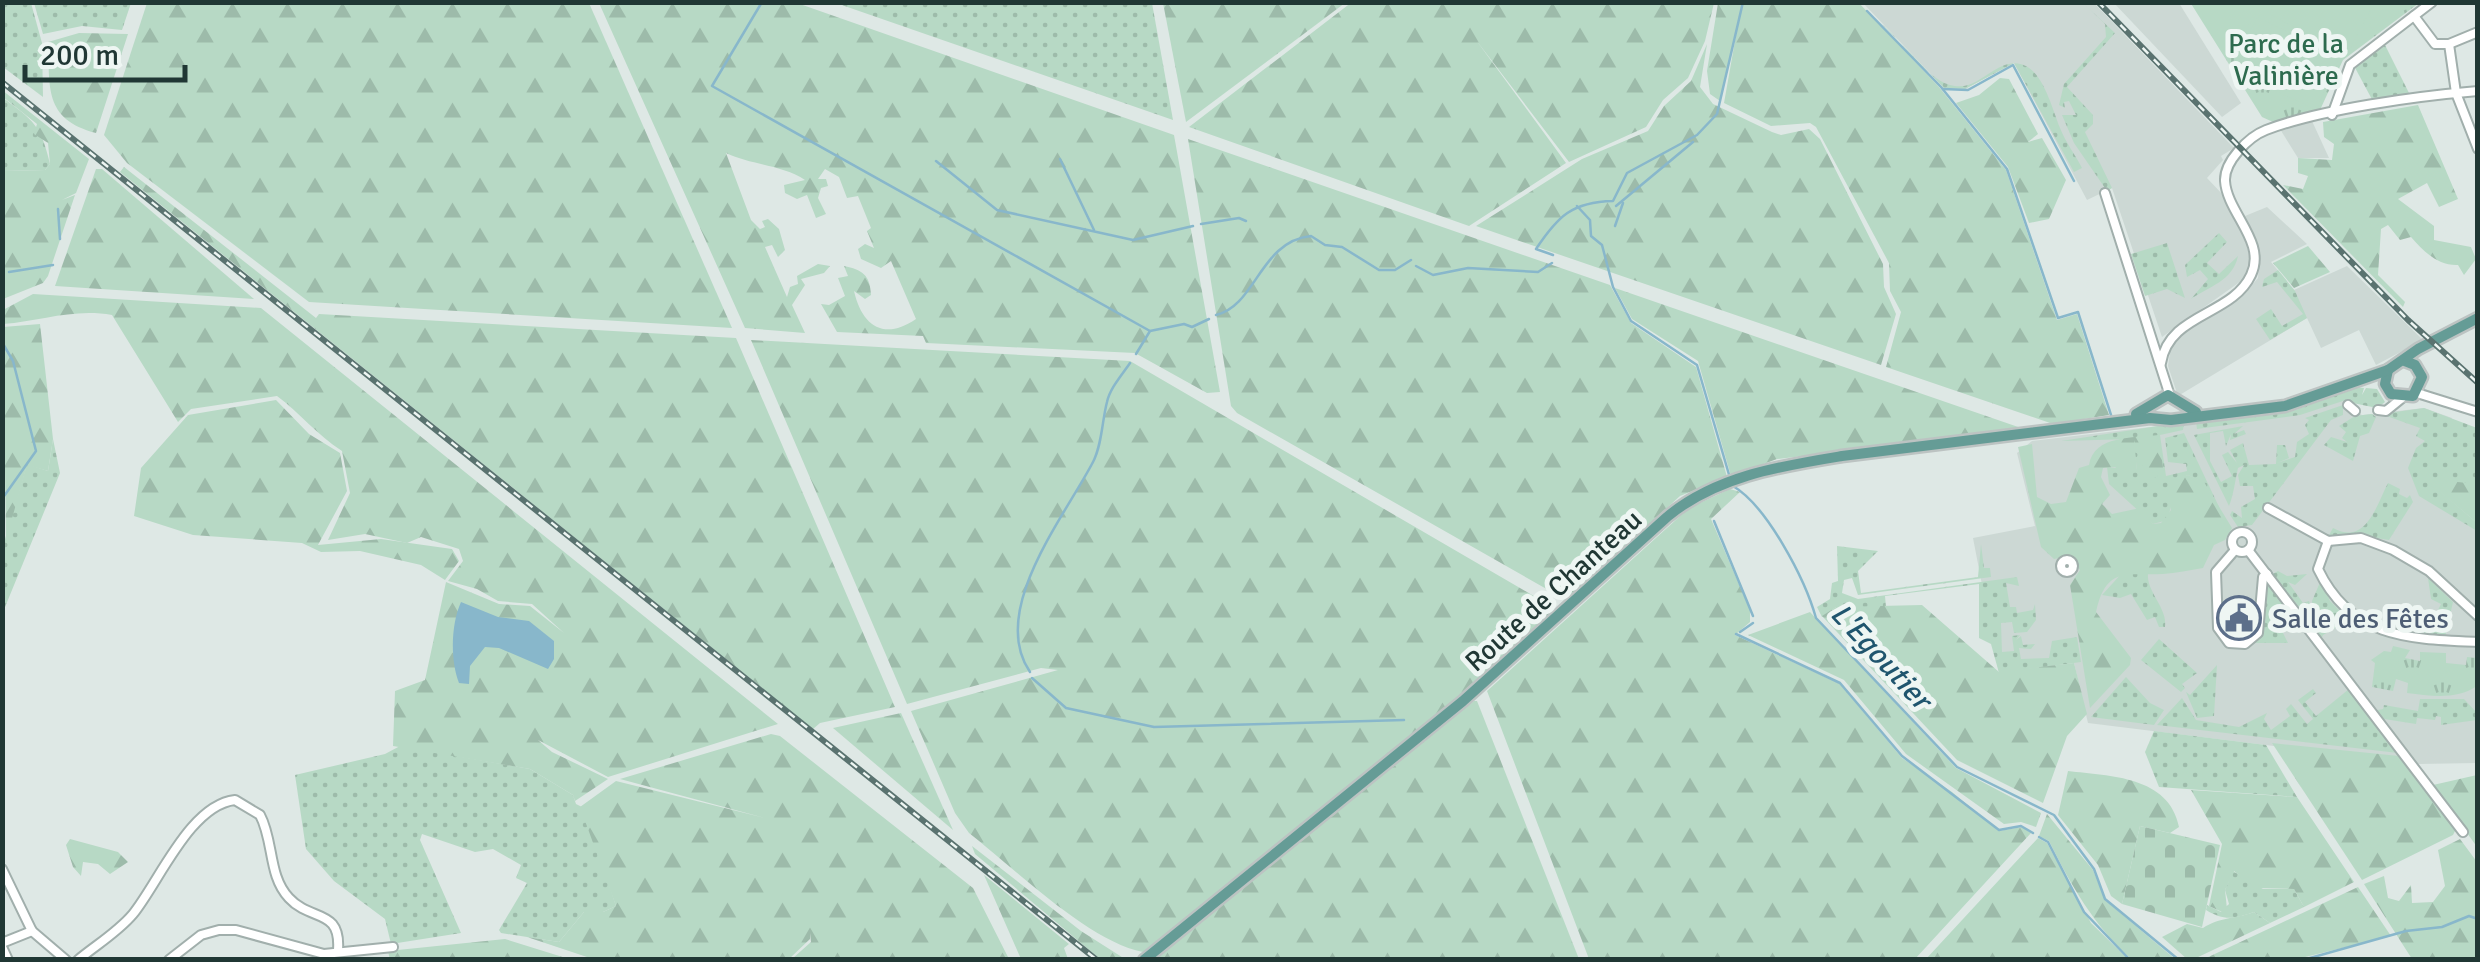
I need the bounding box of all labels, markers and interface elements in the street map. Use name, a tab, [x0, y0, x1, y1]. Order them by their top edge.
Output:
scale bar	[25, 20, 185, 82]
park label: Parc de la Valinière	[2228, 27, 2344, 93]
text: 200 m	[40, 37, 119, 74]
street label: Route de Chanteau	[1458, 503, 1649, 679]
public building icon: Salle des Fêtes	[2216, 595, 2262, 641]
water label: L'Egoutier	[1822, 596, 1942, 720]
place label: Salle des Fêtes	[2272, 602, 2449, 636]

